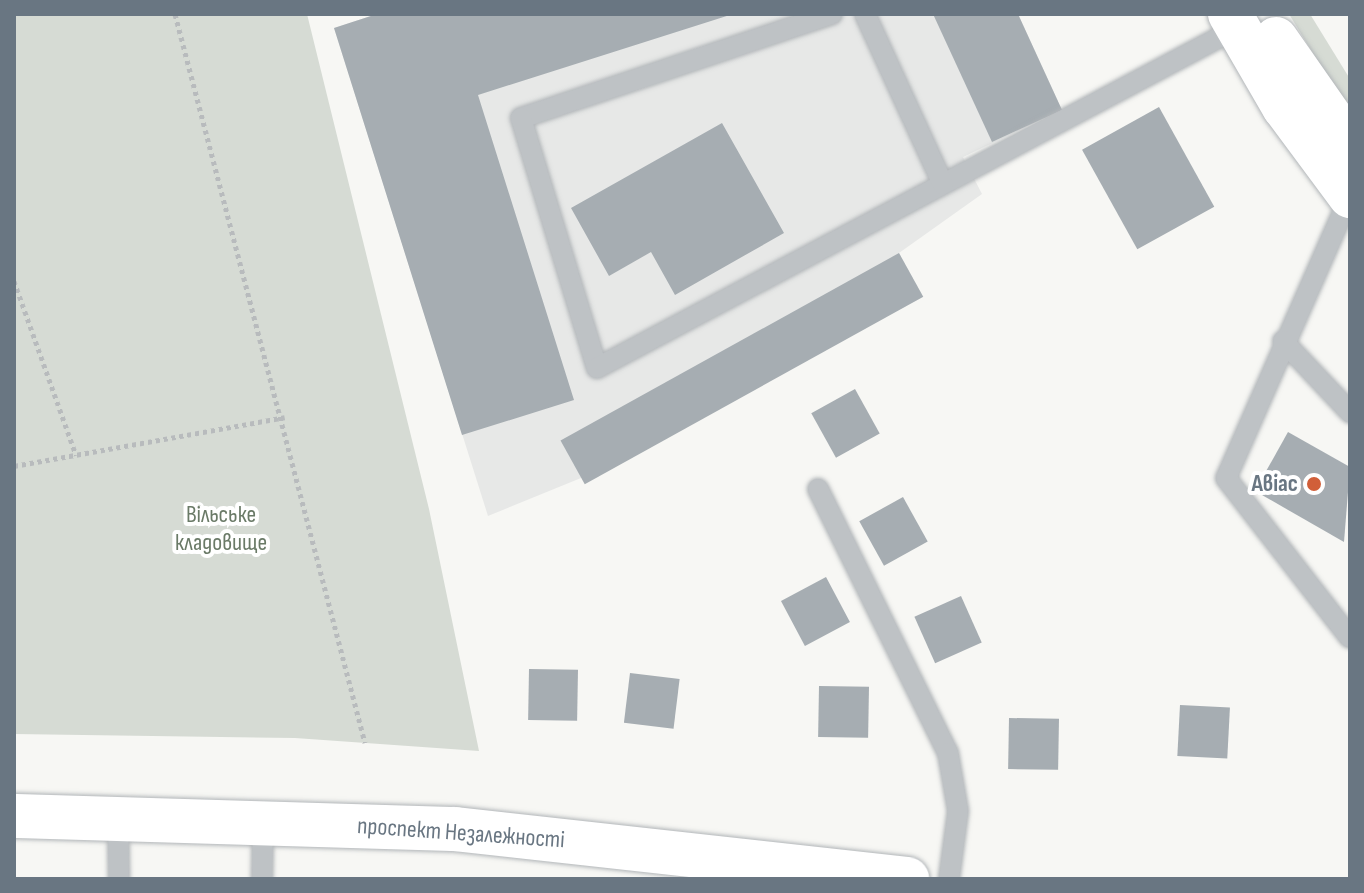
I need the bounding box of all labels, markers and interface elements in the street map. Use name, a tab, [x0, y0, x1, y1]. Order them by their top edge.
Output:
place label: Авіас	[1251, 470, 1298, 498]
marker: Авіас	[1305, 475, 1323, 493]
park label: Вільське кладовище	[175, 501, 267, 557]
street label: проспект Незалежності	[356, 811, 566, 855]

